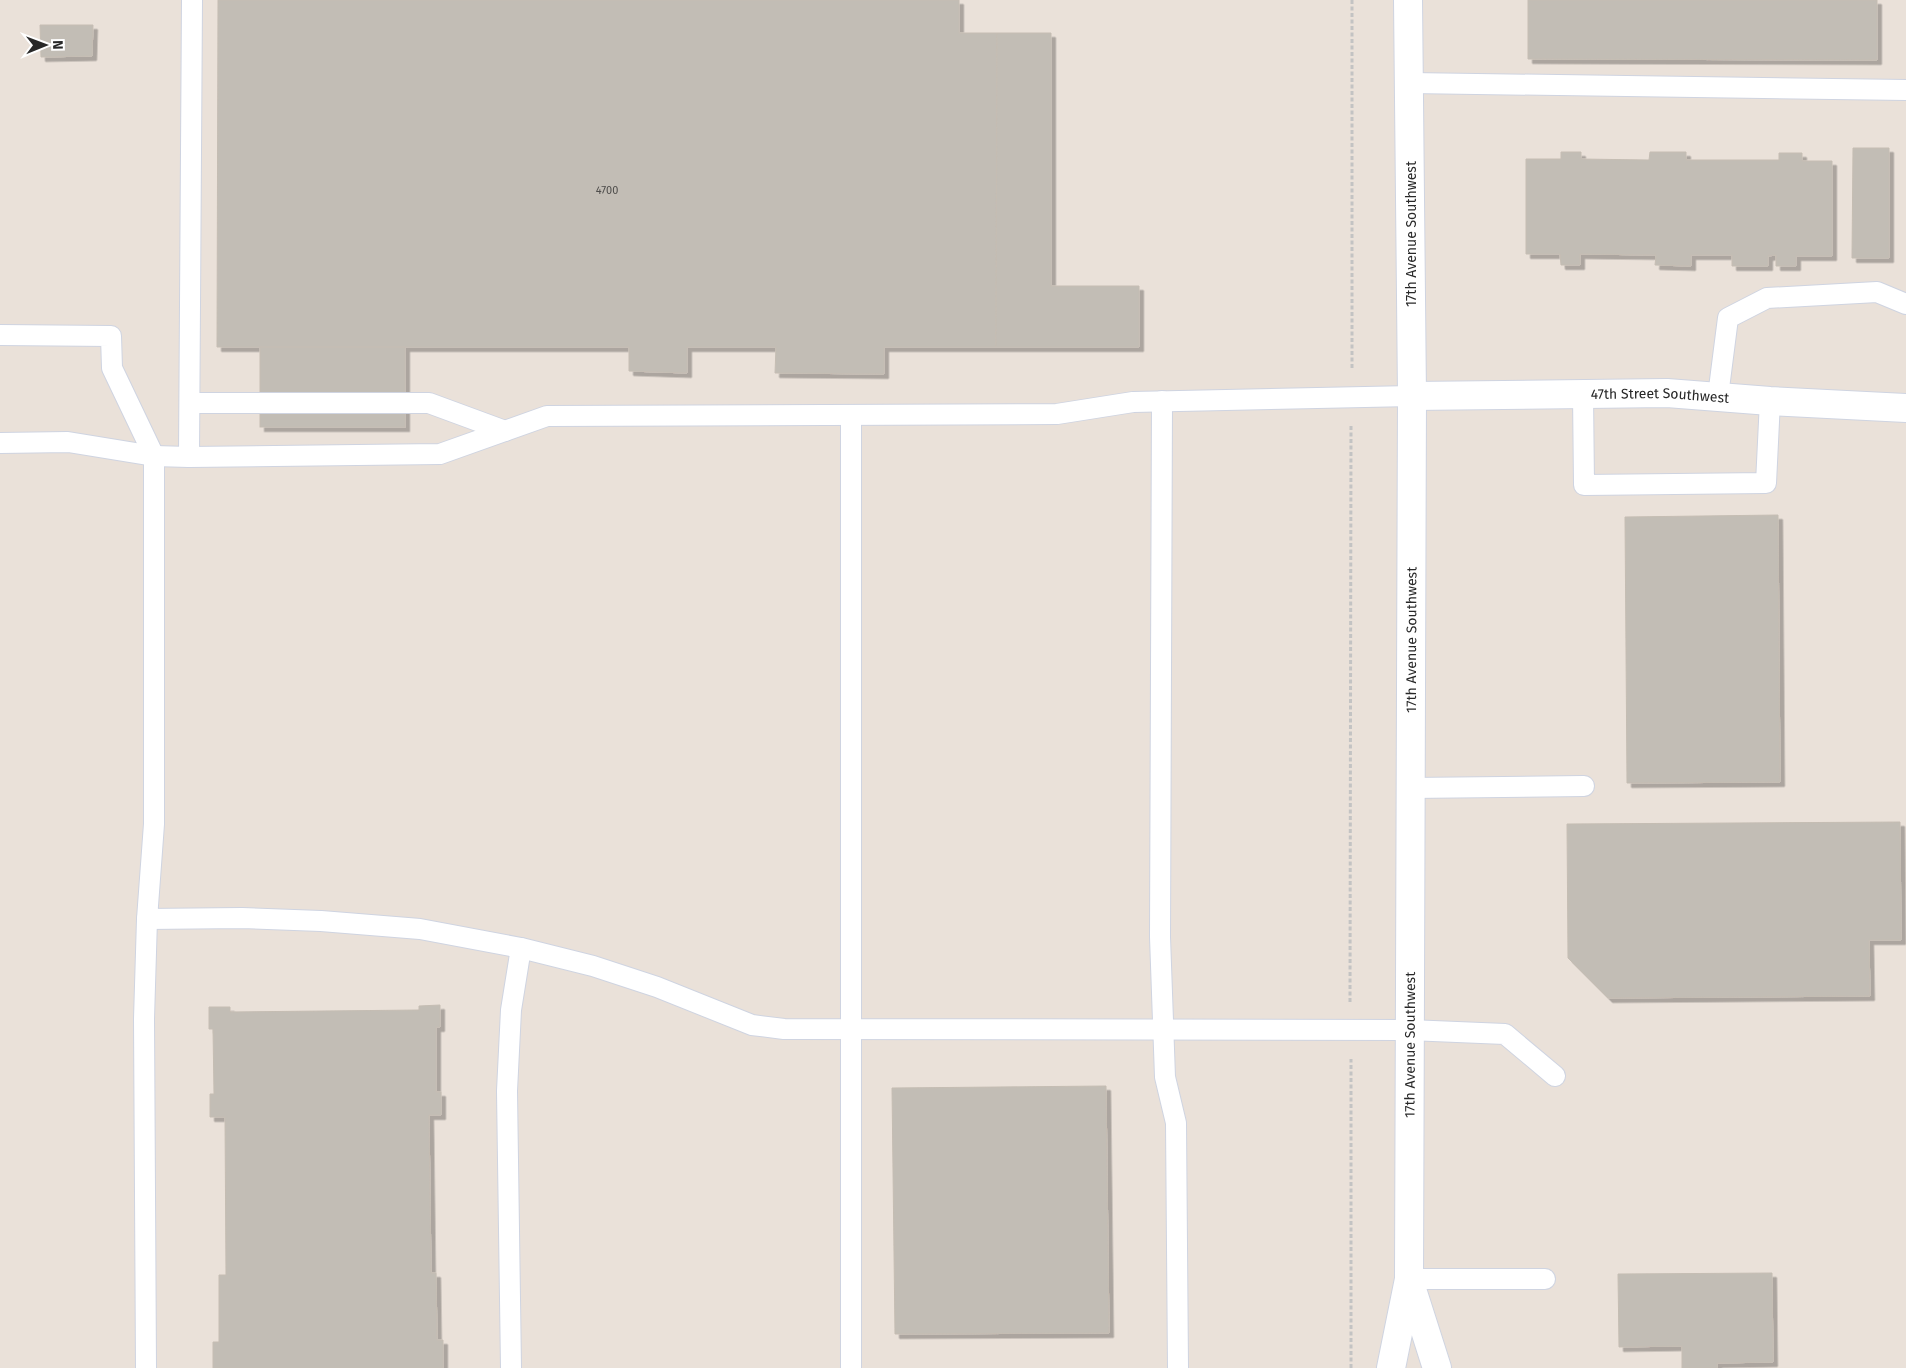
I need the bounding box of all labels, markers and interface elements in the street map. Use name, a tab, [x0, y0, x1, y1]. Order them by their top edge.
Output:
north arrow	[20, 20, 70, 70]
text: N	[49, 40, 66, 50]
street label: 17th Avenue Southwest	[1403, 160, 1420, 307]
house number: 4700	[596, 184, 618, 197]
street label: 47th Street Southwest	[1591, 385, 1731, 407]
street label: 17th Avenue Southwest	[1403, 566, 1420, 713]
street label: 17th Avenue Southwest	[1402, 971, 1419, 1118]

